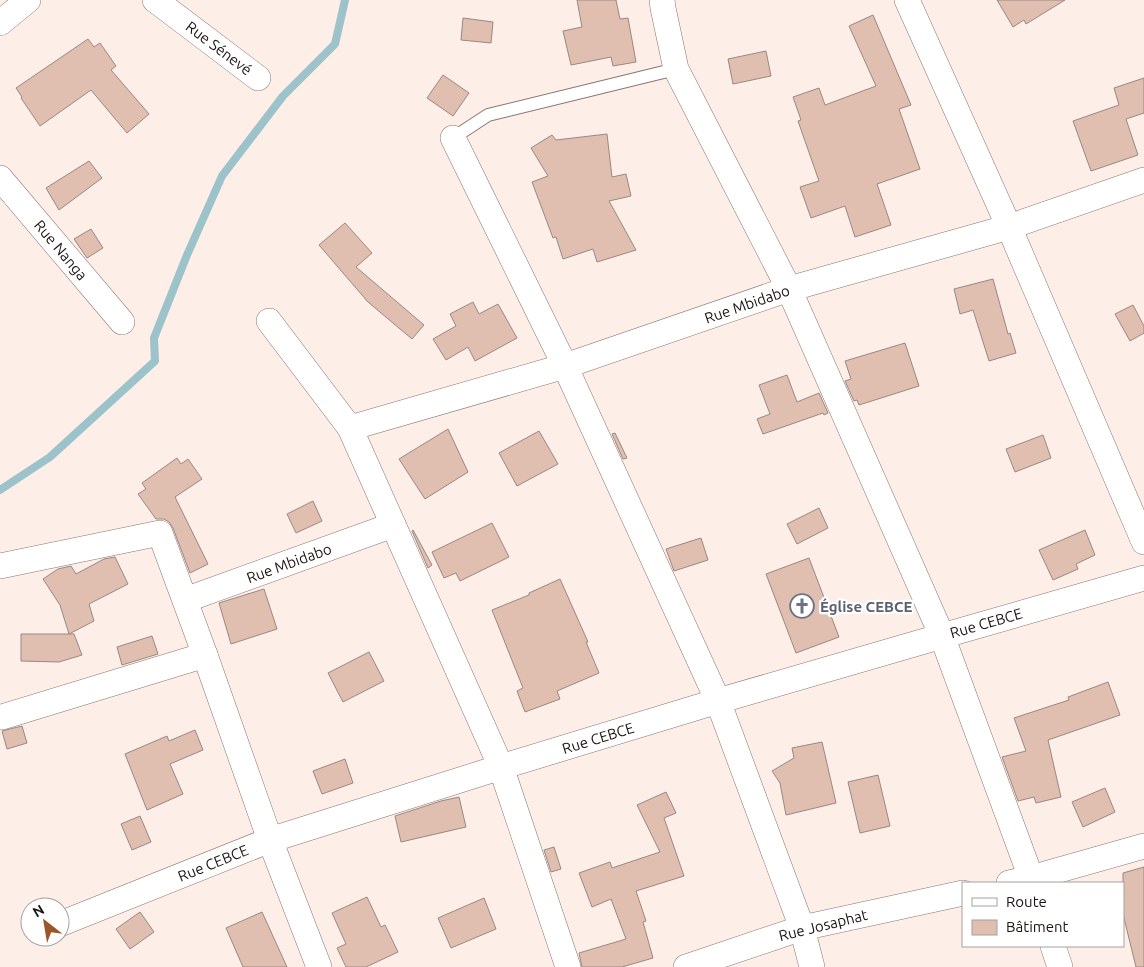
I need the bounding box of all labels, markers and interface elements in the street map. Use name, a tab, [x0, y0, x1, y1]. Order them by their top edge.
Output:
street label: Rue Sénevé	[183, 18, 255, 78]
street label: Rue Nanga	[31, 217, 91, 283]
street label: Rue Mbidabo	[702, 281, 792, 327]
street label: Rue Mbidabo	[244, 540, 334, 586]
church icon: Église CEBCE	[789, 593, 815, 619]
place label: Église CEBCE	[820, 598, 913, 615]
street label: Rue CEBCE	[948, 605, 1024, 641]
street label: Rue CEBCE	[560, 719, 636, 757]
street label: Rue CEBCE	[175, 841, 251, 885]
legend	[962, 882, 1124, 947]
text: Route	[1006, 893, 1047, 910]
north arrow	[20, 897, 70, 947]
text: N	[30, 901, 47, 920]
street label: Rue Josaphat	[777, 906, 869, 944]
text: Bâtiment	[1006, 918, 1069, 935]

